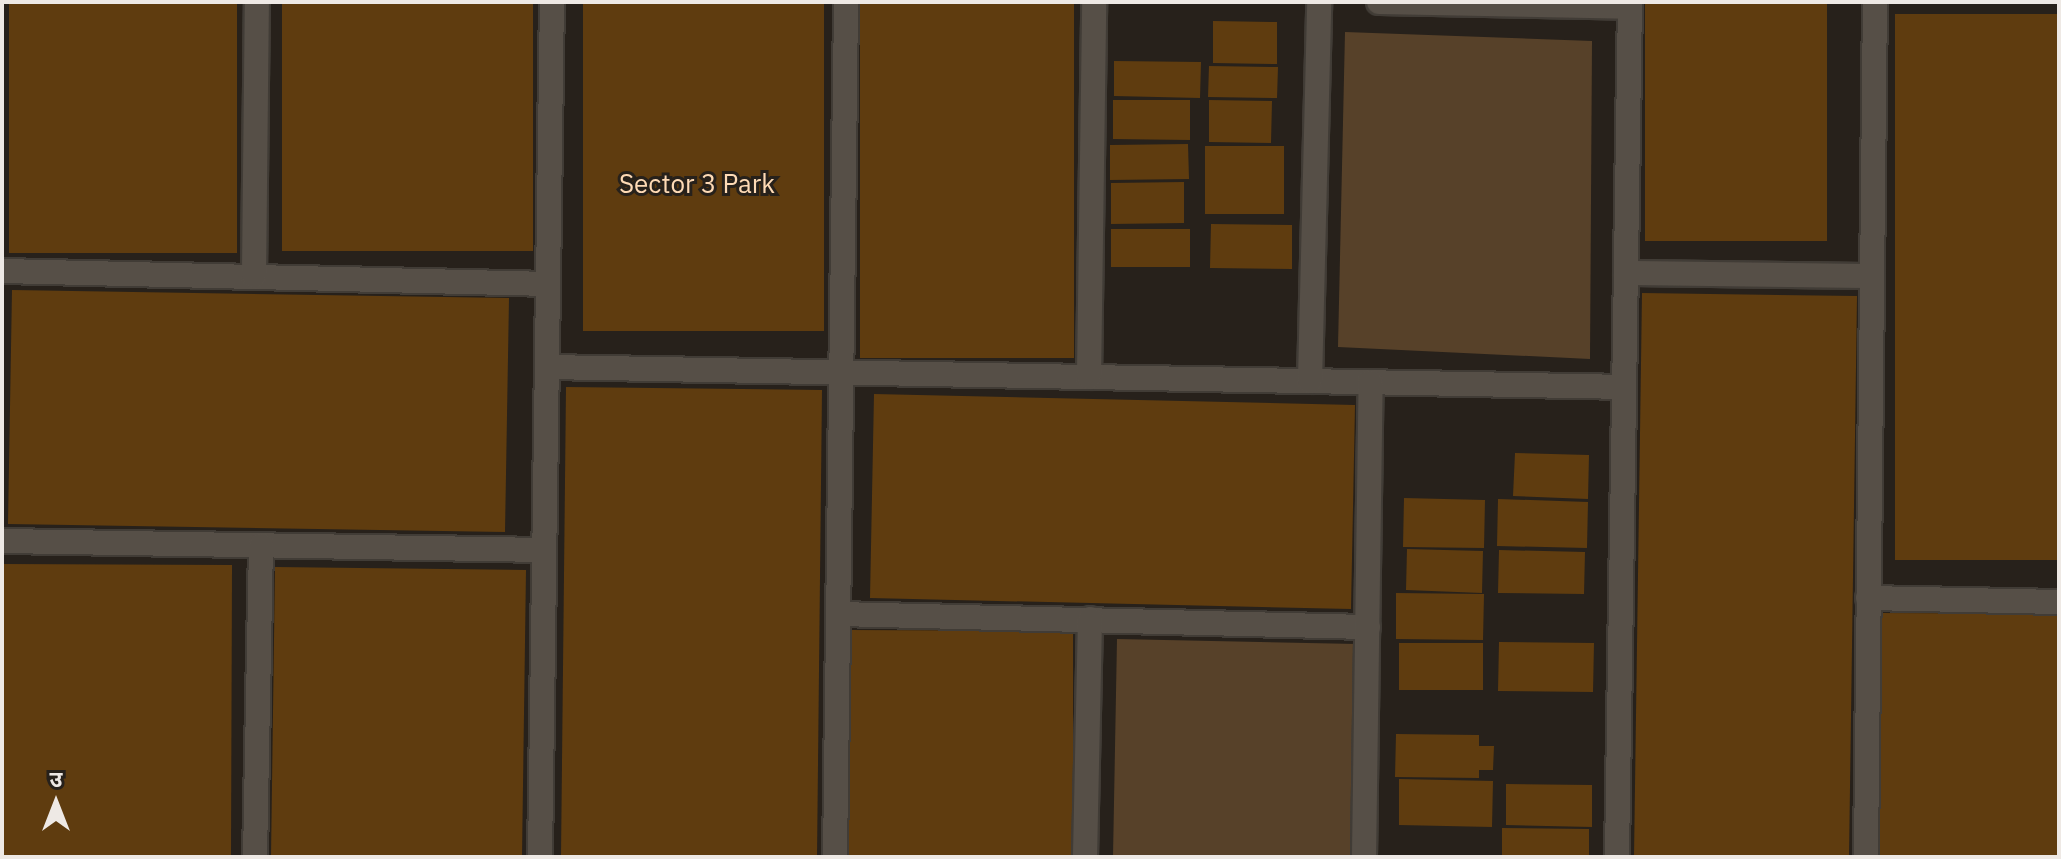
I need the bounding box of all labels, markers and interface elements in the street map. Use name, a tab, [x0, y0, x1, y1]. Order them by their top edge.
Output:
park label: Sector 3 Park	[619, 168, 775, 200]
north arrow	[16, 763, 96, 843]
text: उ	[50, 764, 62, 793]

